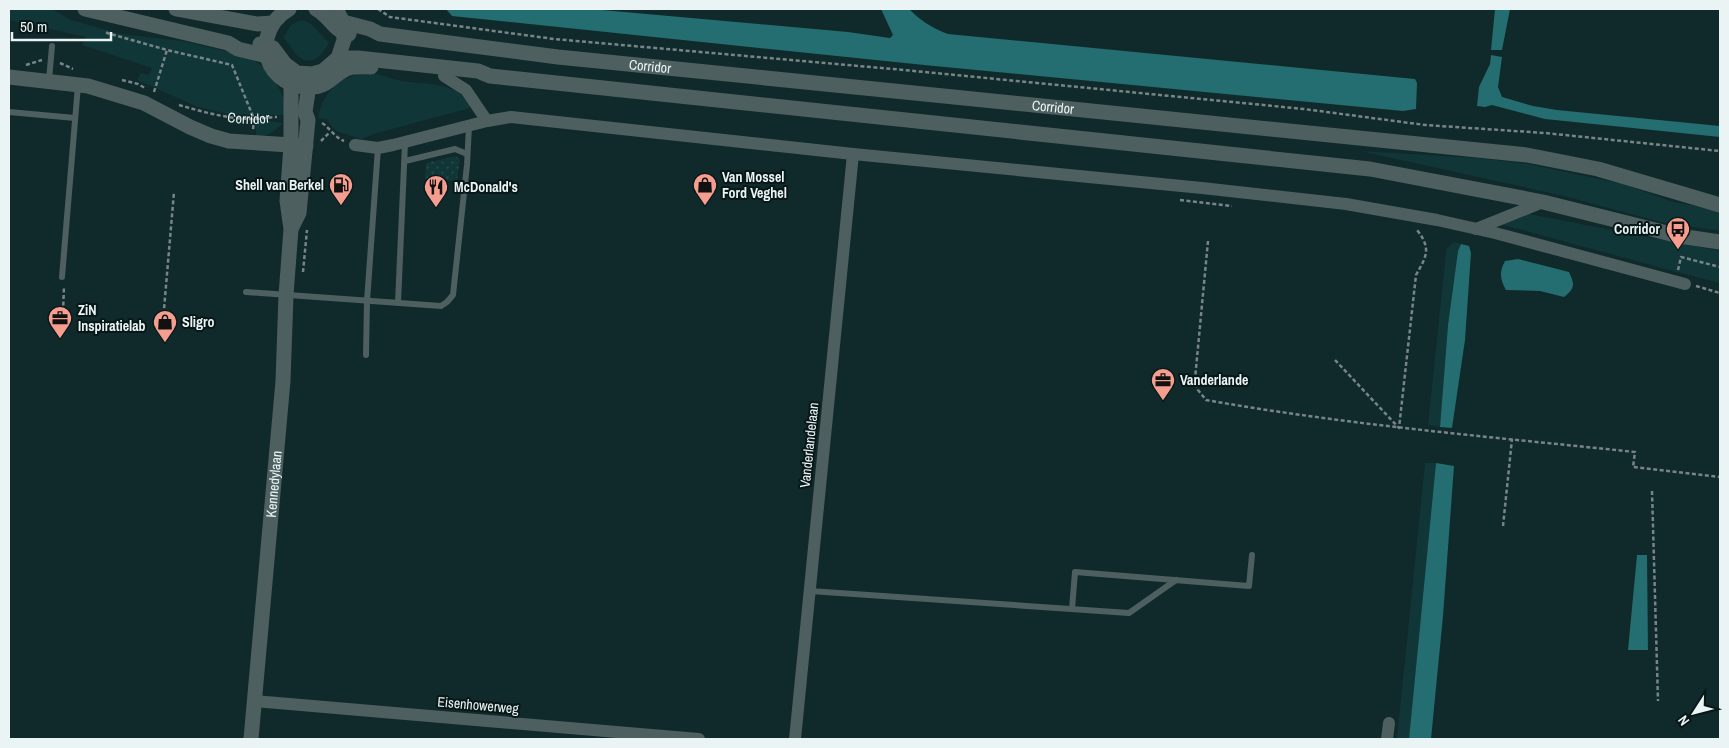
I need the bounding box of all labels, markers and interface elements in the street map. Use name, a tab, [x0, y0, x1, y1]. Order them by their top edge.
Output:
scale bar	[12, 10, 111, 42]
text: 50 m	[20, 16, 47, 37]
street label: Corridor	[628, 55, 672, 77]
street label: Corridor	[1031, 96, 1075, 118]
street label: Corridor	[226, 108, 271, 128]
place label: Van Mossel Ford Veghel	[722, 168, 787, 202]
fuel station icon: Shell van Berkel	[328, 172, 354, 206]
shop icon: Van Mossel Ford Veghel	[692, 172, 718, 206]
restaurant icon: McDonald's	[423, 174, 449, 208]
place label: Shell van Berkel	[235, 176, 324, 194]
place label: McDonald's	[454, 178, 518, 196]
bus stop icon: Corridor	[1665, 216, 1691, 250]
place label: Corridor	[1614, 220, 1661, 238]
place label: ZiN Inspiratielab	[78, 301, 146, 335]
office icon: ZiN Inspiratielab	[47, 305, 73, 339]
shop icon: Sligro	[152, 309, 178, 343]
place label: Sligro	[182, 313, 215, 331]
office icon: Vanderlande	[1150, 367, 1176, 401]
place label: Vanderlande	[1180, 371, 1248, 389]
street label: Vanderlandelaan	[796, 401, 822, 489]
street label: Kennedylaan	[262, 450, 286, 518]
north arrow	[1669, 688, 1719, 738]
street label: Eisenhowerweg	[437, 692, 520, 718]
text: N	[1674, 712, 1693, 729]

